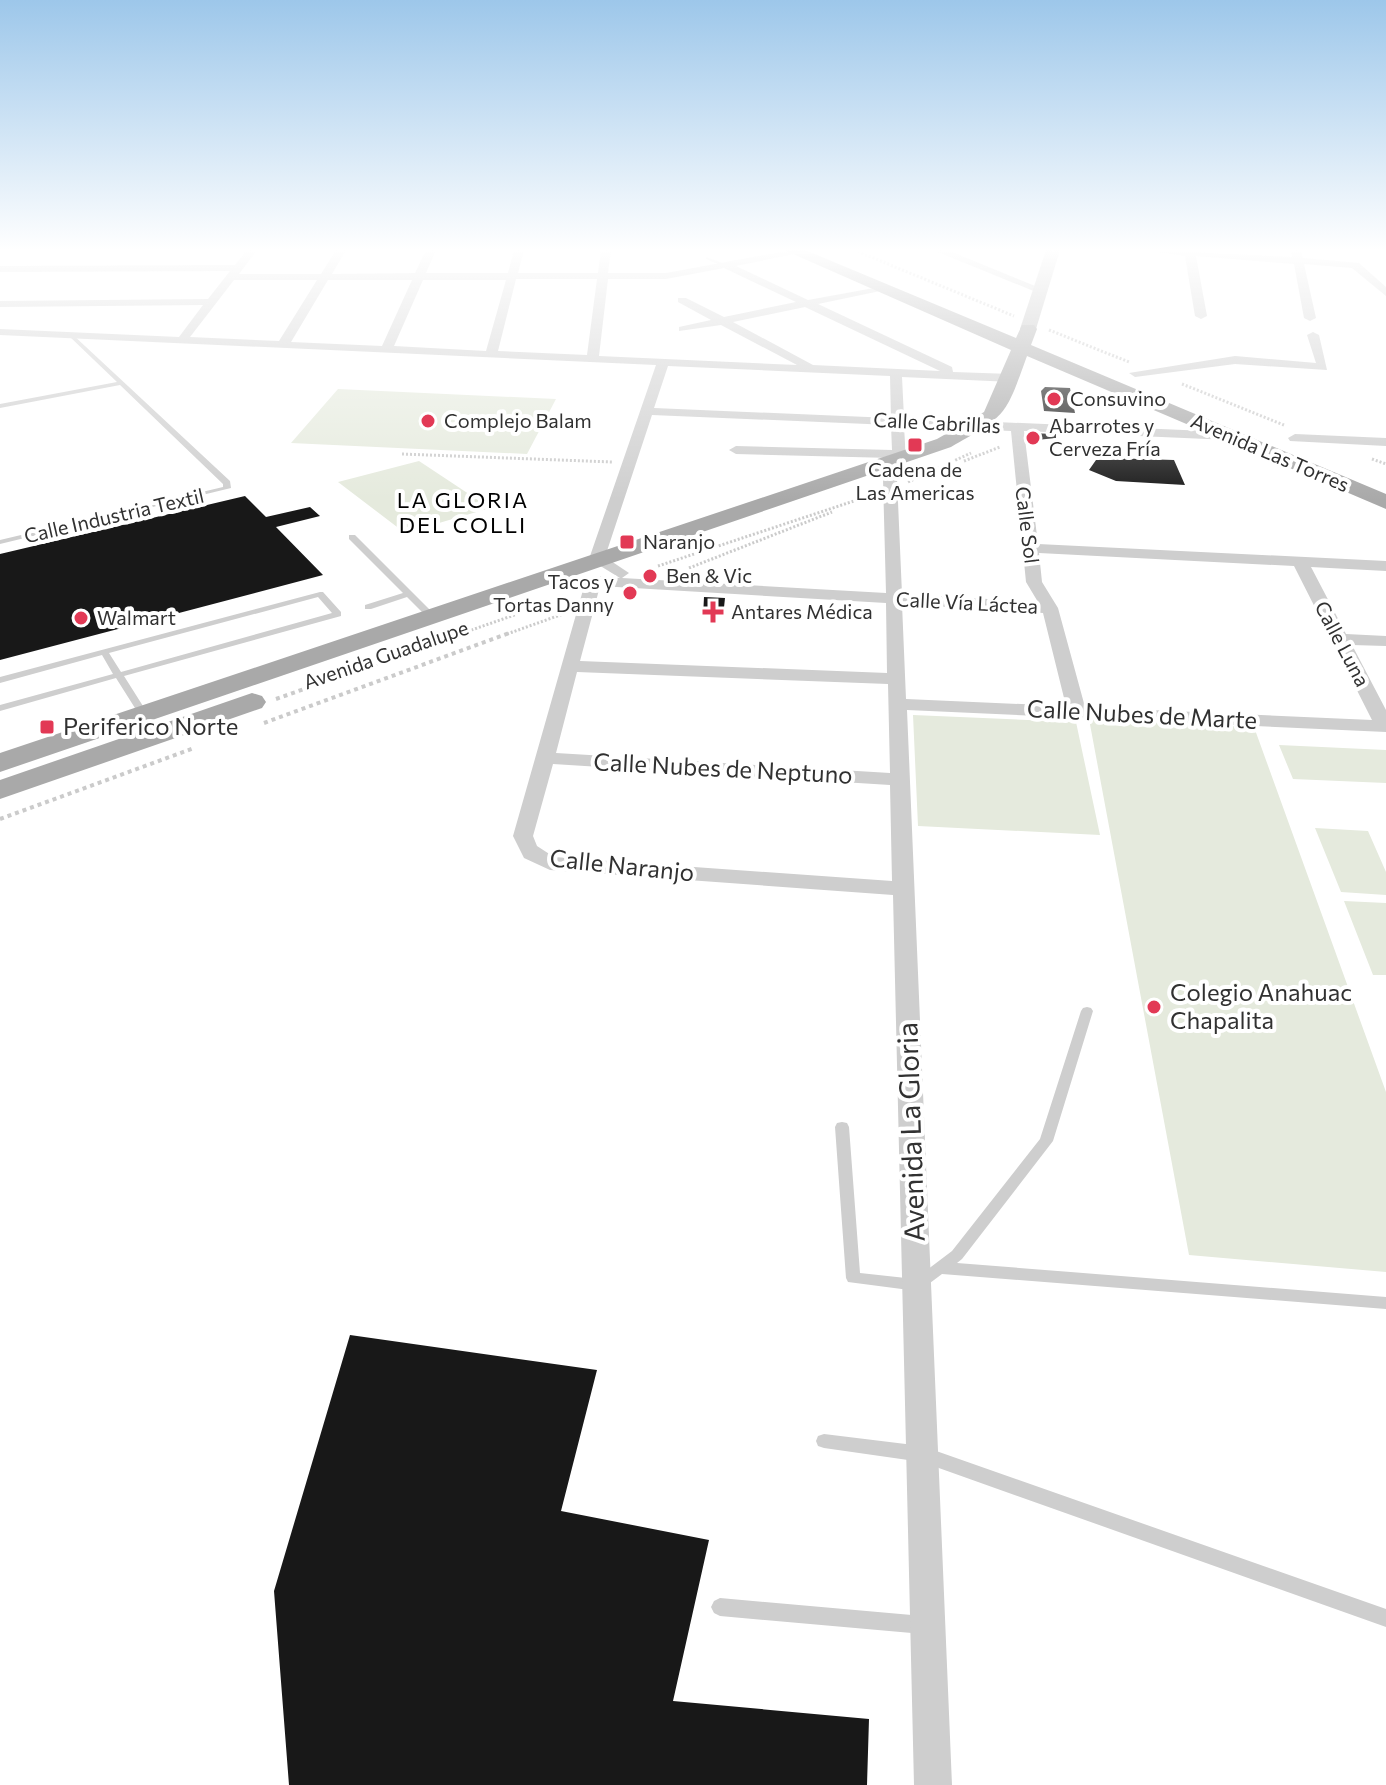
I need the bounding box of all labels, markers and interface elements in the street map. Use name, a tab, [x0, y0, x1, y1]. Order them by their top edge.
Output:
place label: Consuvino	[1070, 386, 1166, 410]
marker: Consuvino	[1045, 390, 1063, 408]
street label: Calle Cabrillas	[873, 407, 1001, 437]
place label: Complejo Balam	[444, 408, 592, 432]
street label: Avenida Las Torres	[1188, 408, 1353, 496]
marker: Complejo Balam	[419, 412, 437, 430]
place label: Abarrotes y Cerveza Fría	[1049, 413, 1161, 460]
marker: Abarrotes y Cerveza Fría	[1024, 429, 1042, 447]
marker: Cadena de Las Americas	[906, 436, 924, 454]
place label: Cadena de Las Americas	[855, 457, 975, 504]
street label: Calle Industria Textil	[21, 483, 206, 547]
street label: Calle Sol	[1011, 485, 1045, 565]
district label: LA GLORIA DEL COLLI	[397, 486, 529, 538]
place label: Naranjo	[643, 529, 715, 553]
marker: Naranjo	[618, 533, 636, 551]
place label: Ben & Vic	[666, 563, 752, 587]
marker: Ben & Vic	[641, 567, 659, 585]
place label: Tacos y Tortas Danny	[493, 569, 614, 616]
marker: Tacos y Tortas Danny	[621, 584, 639, 602]
street label: Calle Vía Láctea	[895, 586, 1039, 618]
street label: Calle Luna	[1310, 597, 1375, 690]
place label: Antares Médica	[731, 599, 873, 623]
marker: Antares Médica	[702, 601, 724, 623]
place label: Walmart	[97, 605, 176, 629]
marker: Walmart	[72, 609, 90, 627]
street label: Avenida Guadalupe	[300, 615, 471, 694]
street label: Calle Nubes de Marte	[1026, 693, 1258, 734]
place label: Periferico Norte	[63, 711, 239, 740]
marker: Periferico Norte	[38, 718, 56, 736]
street label: Calle Nubes de Neptuno	[593, 746, 853, 789]
street label: Calle Naranjo	[548, 842, 696, 887]
place label: Colegio Anahuac Chapalita	[1170, 977, 1352, 1034]
marker: Colegio Anahuac Chapalita	[1145, 998, 1163, 1016]
street label: Avenida La Gloria	[889, 1022, 931, 1242]

